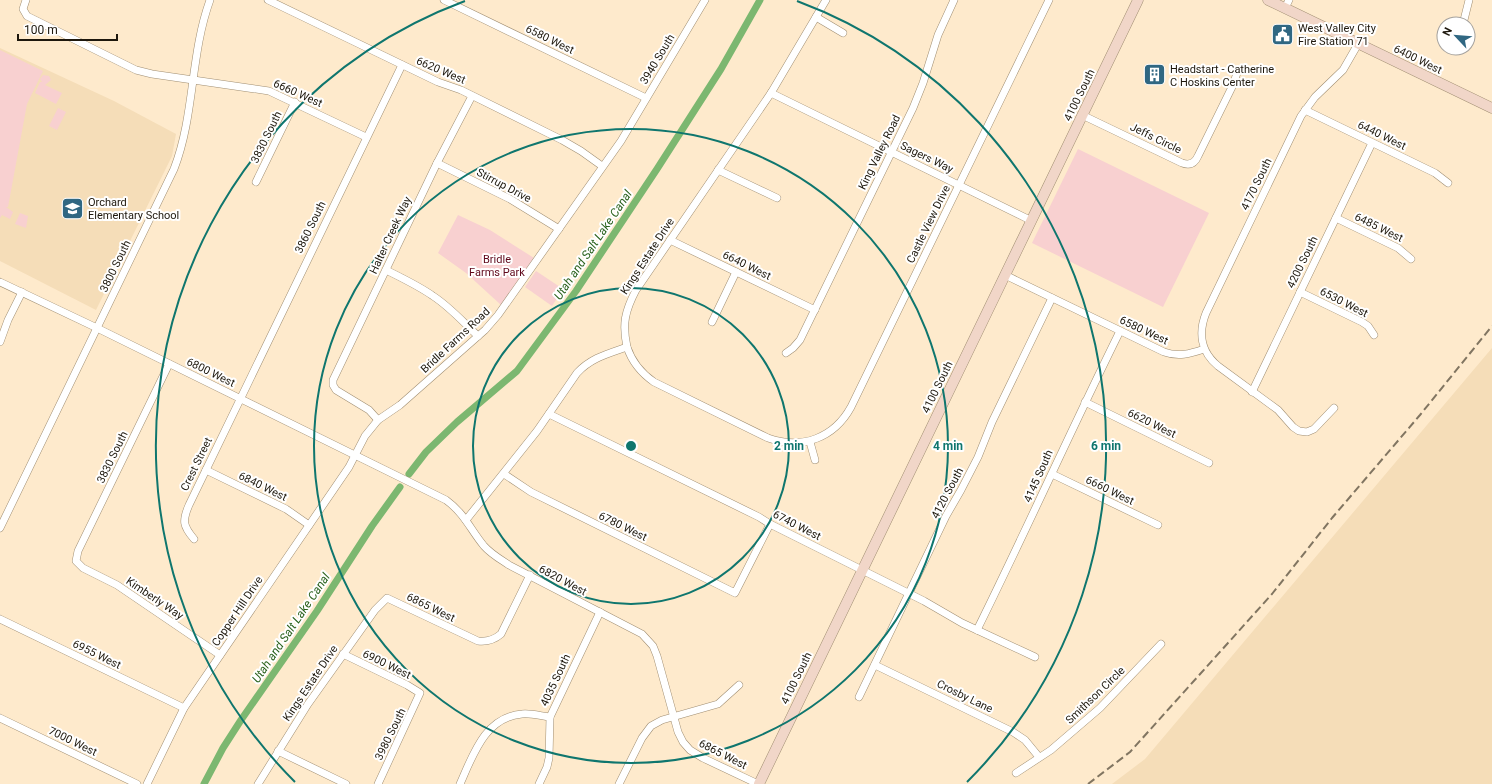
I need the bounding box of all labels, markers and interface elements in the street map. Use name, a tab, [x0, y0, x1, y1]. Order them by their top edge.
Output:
scale bar	[18, 16, 117, 42]
north arrow	[1436, 16, 1476, 56]
public building icon: West Valley City Fire Station 71	[1270, 21, 1296, 47]
street label: 6580 West	[523, 22, 576, 57]
place label: West Valley City Fire Station 71	[1298, 22, 1377, 48]
text: 100 m	[24, 23, 58, 37]
text: N	[1440, 25, 1455, 38]
street label: 3940 South	[637, 32, 677, 87]
street label: 6400 West	[1391, 42, 1444, 77]
street label: 6620 West	[414, 54, 468, 87]
building icon: Headstart - Catherine C Hoskins Center	[1142, 62, 1168, 88]
place label: Headstart - Catherine C Hoskins Center	[1170, 63, 1274, 89]
street label: 4100 South	[1061, 67, 1098, 123]
street label: 6660 West	[271, 77, 325, 110]
street label: 3830 South	[248, 109, 285, 165]
street label: King Valley Road	[856, 113, 903, 192]
street label: 6440 West	[1355, 118, 1408, 153]
street label: Jeffs Circle	[1128, 120, 1184, 157]
street label: Sagers Way	[898, 139, 956, 176]
street label: 4170 South	[1238, 156, 1275, 212]
street label: Stirrup Drive	[474, 166, 533, 205]
street label: Castle View Drive	[904, 183, 953, 265]
water label: Utah and Salt Lake Canal	[551, 187, 635, 302]
street label: Halter Creek Way	[367, 194, 414, 276]
school or university icon: Orchard Elementary School	[60, 195, 86, 221]
place label: Orchard Elementary School	[88, 196, 179, 222]
street label: 3860 South	[292, 199, 329, 255]
street label: 6485 West	[1352, 210, 1405, 245]
street label: Kings Estate Drive	[618, 215, 677, 297]
street label: 4200 South	[1284, 234, 1321, 290]
street label: 3800 South	[97, 238, 134, 294]
street label: 6640 West	[720, 248, 773, 283]
park label: Bridle Farms Park	[469, 253, 525, 279]
street label: 6530 West	[1318, 285, 1370, 320]
street label: Bridle Farms Road	[418, 305, 493, 376]
street label: 6580 West	[1117, 314, 1171, 348]
street label: 6800 West	[184, 355, 237, 390]
street label: 4100 South	[919, 359, 956, 415]
street label: 6620 West	[1125, 406, 1178, 441]
street label: 3830 South	[94, 429, 131, 485]
street label: Crest Street	[178, 435, 215, 493]
centre of rings	[624, 439, 638, 453]
text: 2 min	[774, 439, 804, 453]
text: 4 min	[933, 439, 963, 453]
text: 6 min	[1091, 439, 1121, 453]
street label: 4145 South	[1021, 448, 1056, 504]
street label: 4120 South	[929, 465, 966, 521]
street label: 6840 West	[236, 469, 289, 504]
street label: 6660 West	[1083, 473, 1136, 508]
street label: 6740 West	[771, 508, 823, 543]
street label: 6780 West	[596, 509, 649, 544]
street label: 6820 West	[537, 562, 589, 599]
water label: Utah and Salt Lake Canal	[249, 570, 333, 685]
street label: Kimberly Way	[124, 574, 186, 623]
street label: Copper Hill Drive	[209, 574, 266, 649]
street label: 6865 West	[404, 590, 457, 625]
street label: 6955 West	[70, 637, 123, 672]
street label: Kings Estate Drive	[280, 643, 341, 724]
street label: 6900 West	[360, 647, 413, 682]
street label: 4100 South	[778, 650, 815, 706]
street label: 4035 South	[538, 652, 573, 708]
street label: Smithson Circle	[1063, 664, 1128, 727]
street label: Crosby Lane	[935, 677, 995, 716]
street label: 3980 South	[372, 706, 409, 762]
street label: 7000 West	[46, 724, 99, 759]
street label: 6865 West	[697, 737, 749, 772]

